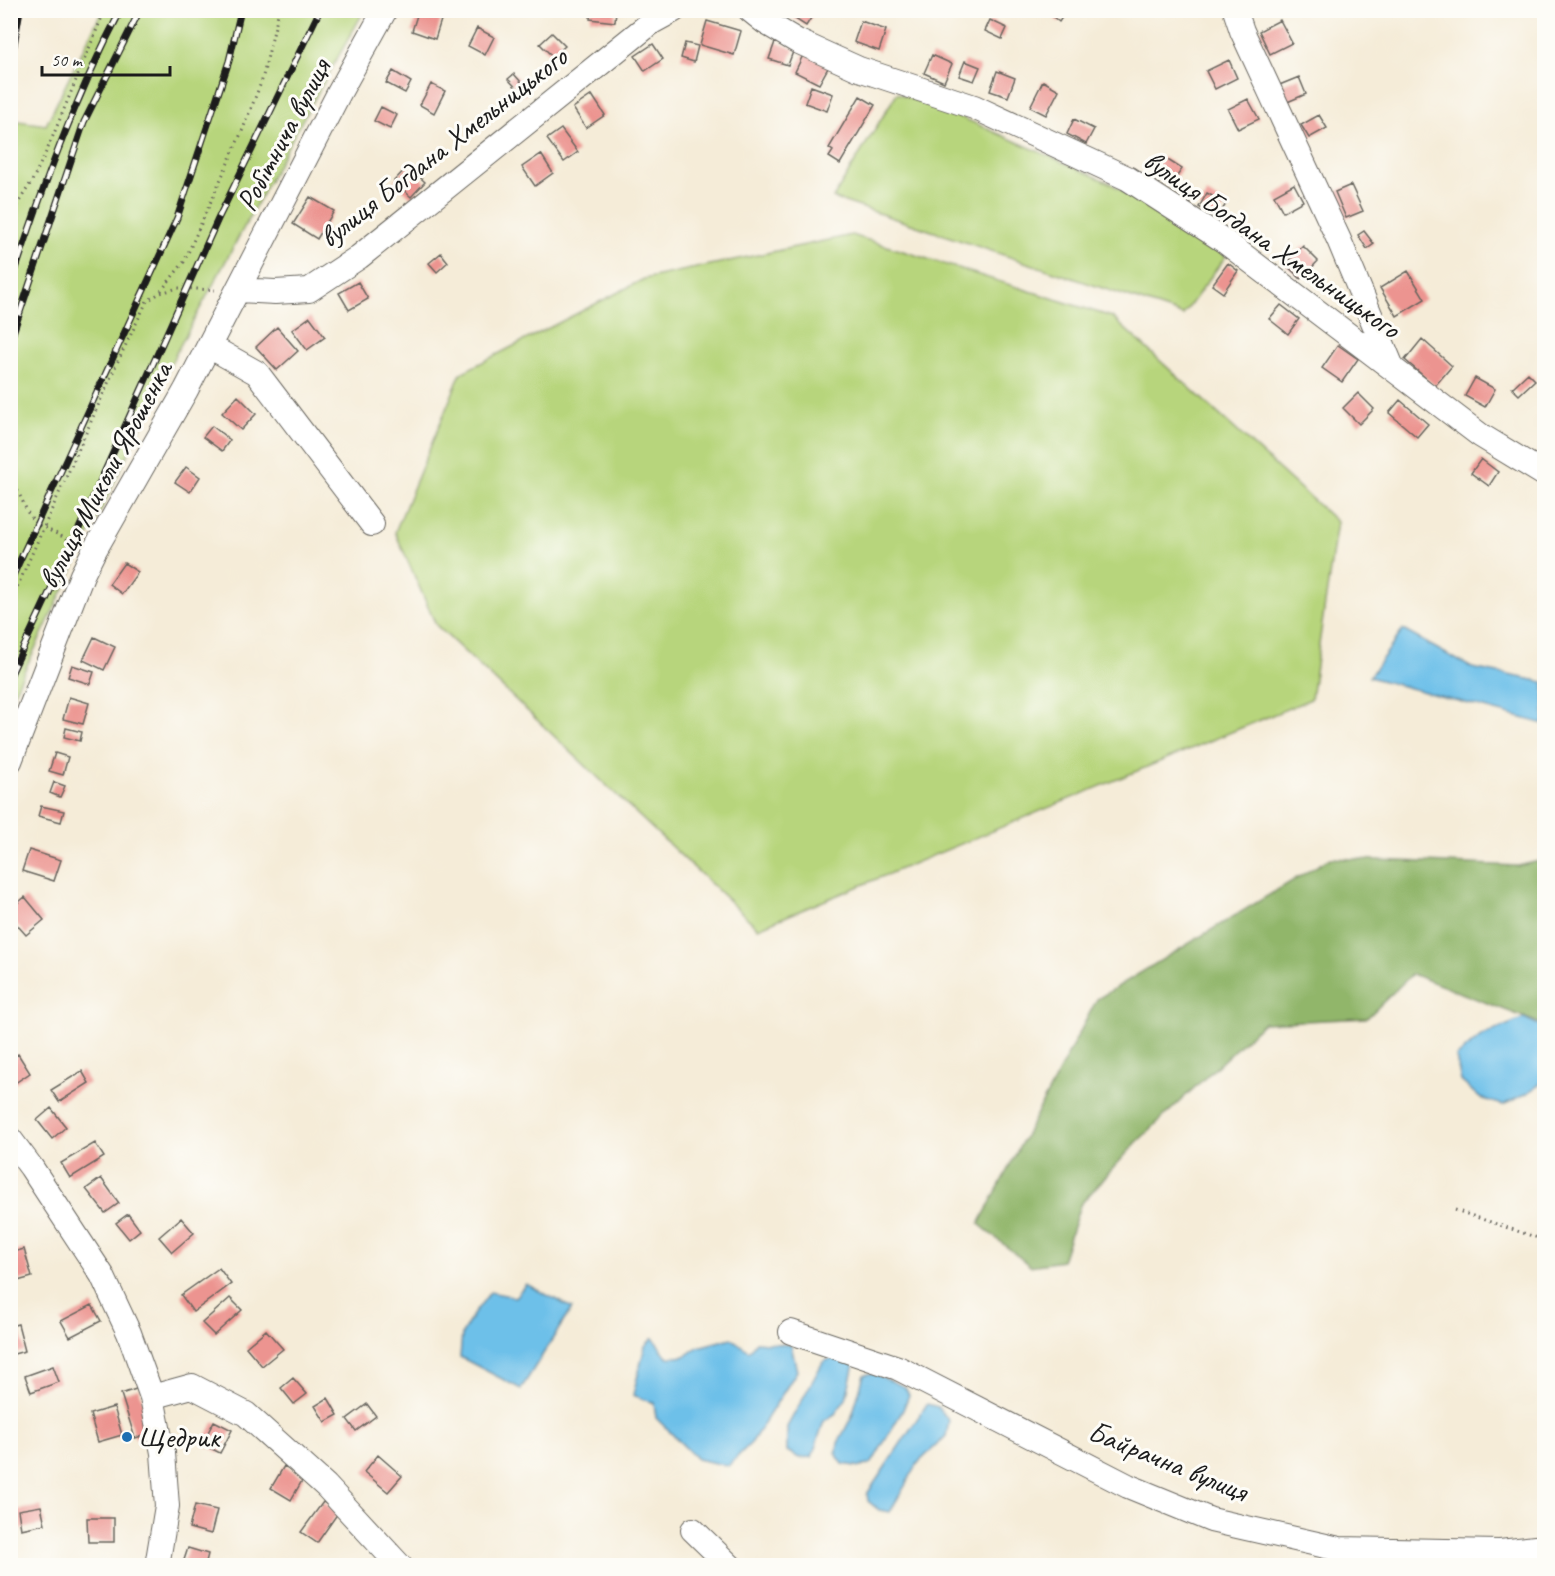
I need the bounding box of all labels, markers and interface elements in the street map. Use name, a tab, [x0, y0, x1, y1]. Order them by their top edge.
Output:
street label: вулиця Богдана Хмельницького	[311, 37, 576, 256]
scale bar	[42, 39, 170, 77]
text: 50 m	[51, 49, 84, 71]
street label: Робітнича вулиця	[227, 50, 340, 218]
street label: вулиця Богдана Хмельницького	[1136, 141, 1409, 348]
street label: вулиця Миколи Ярошенка	[29, 353, 182, 595]
street label: Байрачна вулиця	[1083, 1412, 1256, 1511]
place label: Щедрик	[139, 1418, 222, 1456]
marker: Щедрик	[120, 1430, 134, 1444]

